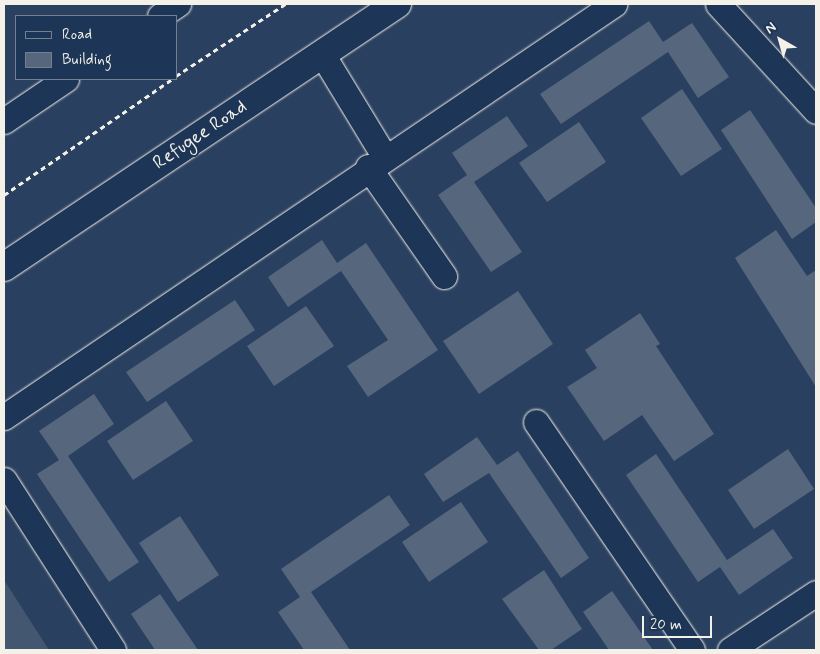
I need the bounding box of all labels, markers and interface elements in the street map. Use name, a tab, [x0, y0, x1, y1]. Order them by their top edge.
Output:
legend	[15, 15, 178, 80]
north arrow	[755, 15, 805, 65]
text: N	[762, 18, 780, 38]
text: Road	[62, 25, 92, 45]
text: Building	[62, 50, 112, 70]
street label: Refugee Road	[149, 96, 251, 174]
scale bar	[645, 606, 715, 638]
text: 20 m	[650, 615, 682, 635]

